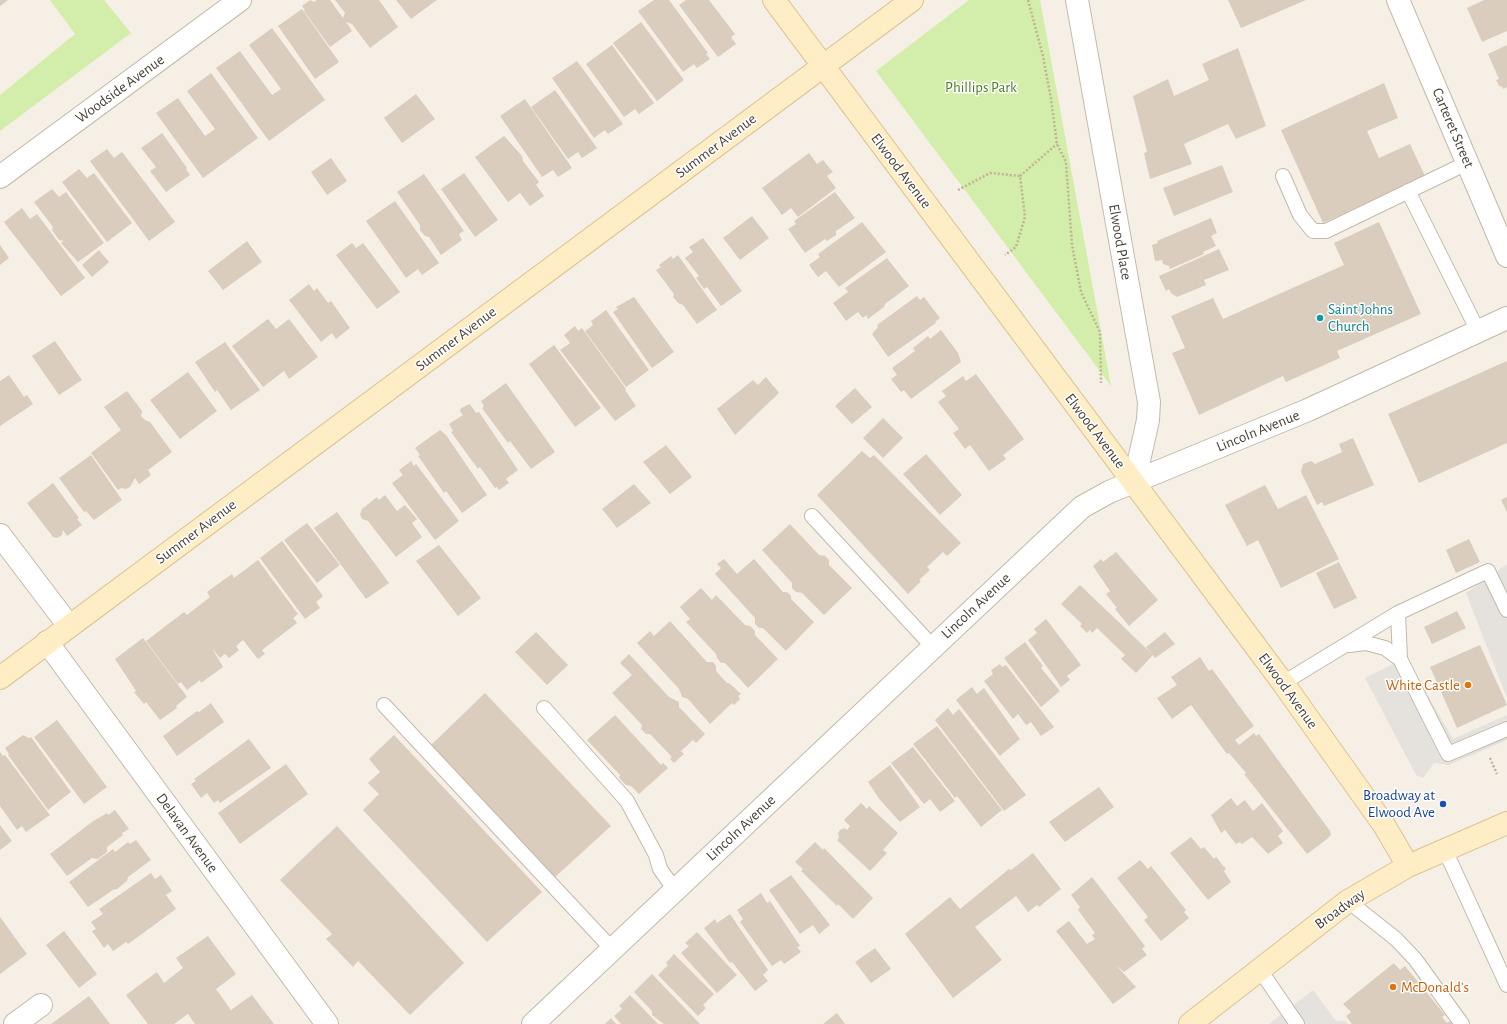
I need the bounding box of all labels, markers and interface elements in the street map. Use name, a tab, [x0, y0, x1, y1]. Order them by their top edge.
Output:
street label: Woodside Avenue	[72, 51, 168, 127]
park label: Phillips Park	[945, 78, 1017, 96]
street label: Carteret Street	[1428, 85, 1478, 171]
street label: Summer Avenue	[672, 110, 760, 182]
street label: Elwood Avenue	[867, 130, 935, 212]
street label: Elwood Place	[1104, 203, 1136, 281]
place label: Saint Johns Church	[1328, 300, 1393, 335]
street label: Summer Avenue	[412, 303, 500, 375]
marker: Saint Johns Church	[1315, 313, 1325, 323]
street label: Elwood Avenue	[1061, 390, 1129, 472]
street label: Lincoln Avenue	[1214, 406, 1302, 456]
street label: Summer Avenue	[152, 496, 240, 568]
street label: Lincoln Avenue	[938, 569, 1014, 643]
street label: Elwood Avenue	[1254, 650, 1322, 732]
place label: White Castle	[1386, 676, 1460, 694]
marker: White Castle	[1463, 680, 1473, 690]
place label: Broadway at Elwood Ave	[1363, 786, 1435, 821]
street label: Delavan Avenue	[152, 790, 222, 876]
street label: Lincoln Avenue	[703, 791, 779, 865]
marker: Broadway at Elwood Ave	[1438, 799, 1448, 809]
street label: Broadway	[1311, 885, 1369, 933]
place label: McDonald's	[1401, 978, 1469, 996]
marker: McDonald's	[1388, 982, 1398, 992]

